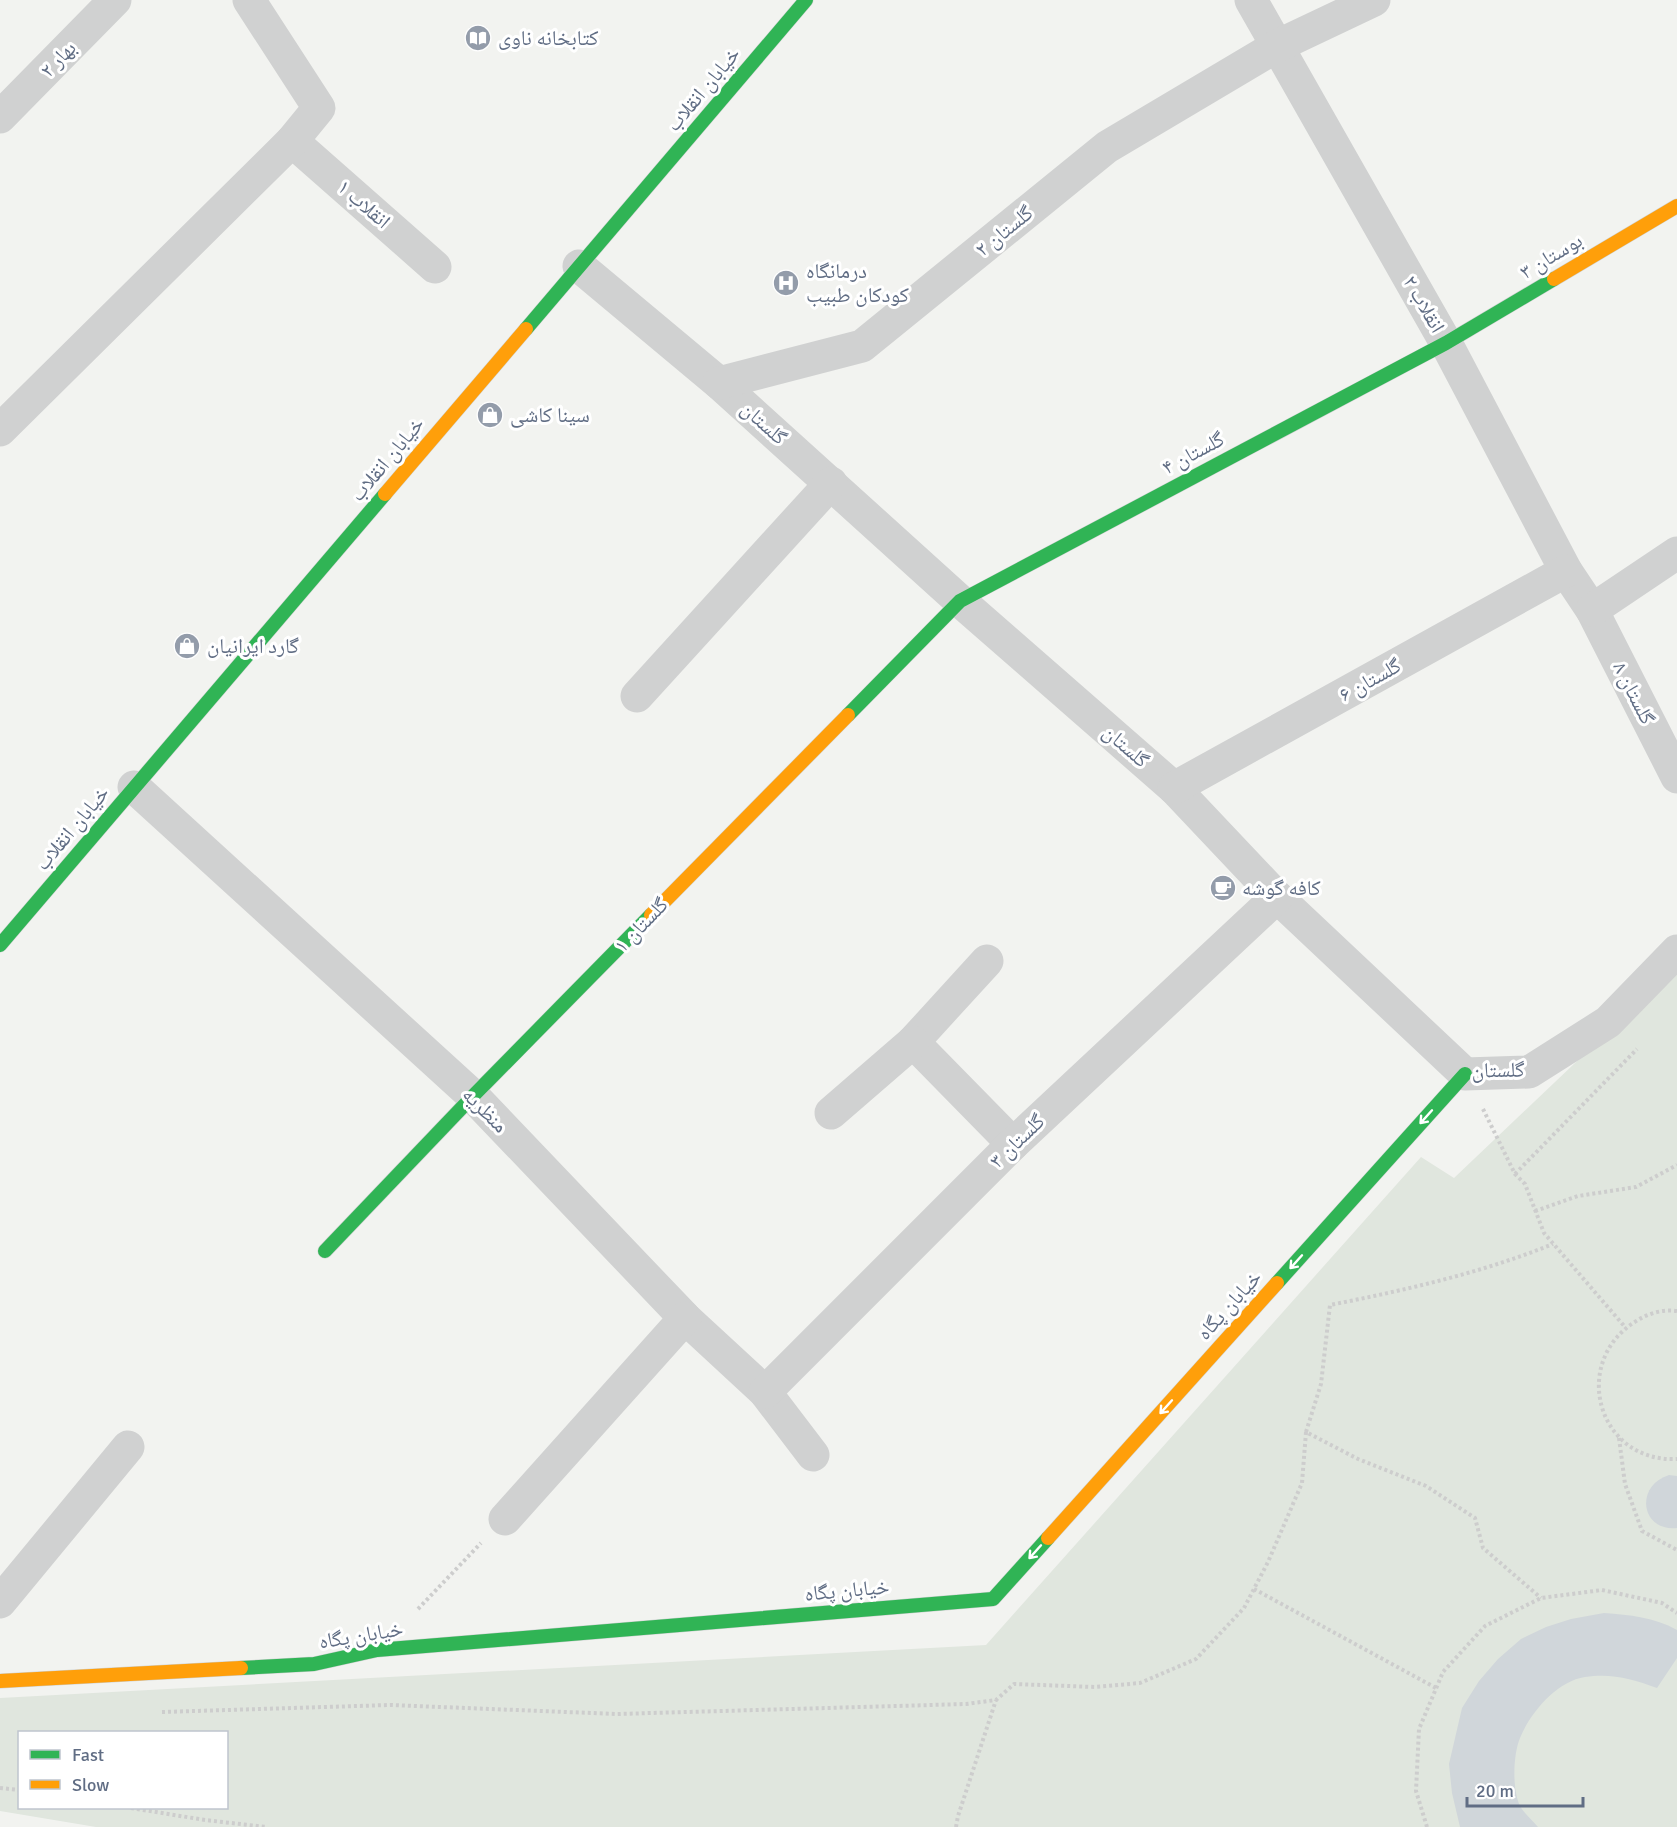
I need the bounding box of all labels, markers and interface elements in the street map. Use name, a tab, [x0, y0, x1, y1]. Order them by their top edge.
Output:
library icon: کتابخانه ناوی	[463, 23, 493, 53]
place label: کتابخانه ناوی	[498, 25, 599, 51]
street label: بهار ۲	[34, 35, 82, 83]
street label: خیابان انقلاب	[660, 42, 746, 136]
street label: انقلاب ۱	[332, 174, 396, 234]
street label: گلستان ۲	[970, 200, 1038, 262]
street label: بوستان ۳	[1515, 227, 1587, 285]
place label: درمانگاه کودکان طبیب	[806, 258, 909, 308]
hospital icon: درمانگاه کودکان طبیب	[771, 268, 801, 298]
street label: انقلاب ۲	[1397, 271, 1451, 337]
street label: گلستان	[736, 396, 793, 451]
shop icon: سینا کاشی	[475, 400, 505, 430]
place label: سینا کاشی	[510, 402, 590, 428]
street label: خیابان انقلاب	[344, 412, 430, 506]
street label: گلستان ۴	[1157, 426, 1229, 480]
shop icon: گارد ایرانیان	[172, 631, 202, 661]
place label: گارد ایرانیان	[207, 633, 299, 659]
street label: گلستان ۶	[1334, 652, 1406, 708]
street label: گلستان ۸	[1607, 657, 1661, 729]
street label: گلستان	[1097, 719, 1155, 773]
street label: خیابان انقلاب	[29, 781, 115, 875]
cafe icon: کافه گوشه	[1208, 873, 1238, 903]
place label: کافه گوشه	[1242, 875, 1321, 901]
street label: گلستان ۱	[608, 892, 674, 958]
street label: گلستان	[1471, 1057, 1525, 1083]
street label: منظریه	[457, 1082, 513, 1138]
street label: گلستان ۳	[984, 1108, 1050, 1174]
one-way arrow	[1419, 1109, 1433, 1124]
one-way arrow	[1289, 1254, 1303, 1269]
street label: خیابان پگاه	[1191, 1265, 1267, 1345]
one-way arrow	[1159, 1399, 1173, 1414]
one-way arrow	[1028, 1545, 1042, 1560]
street label: خیابان پگاه	[804, 1573, 890, 1607]
street label: خیابان پگاه	[317, 1616, 405, 1654]
legend	[18, 1731, 228, 1809]
text: Fast	[72, 1744, 104, 1766]
scale bar	[1467, 1770, 1582, 1808]
text: Slow	[72, 1774, 109, 1796]
text: 20 m	[1476, 1780, 1514, 1802]

